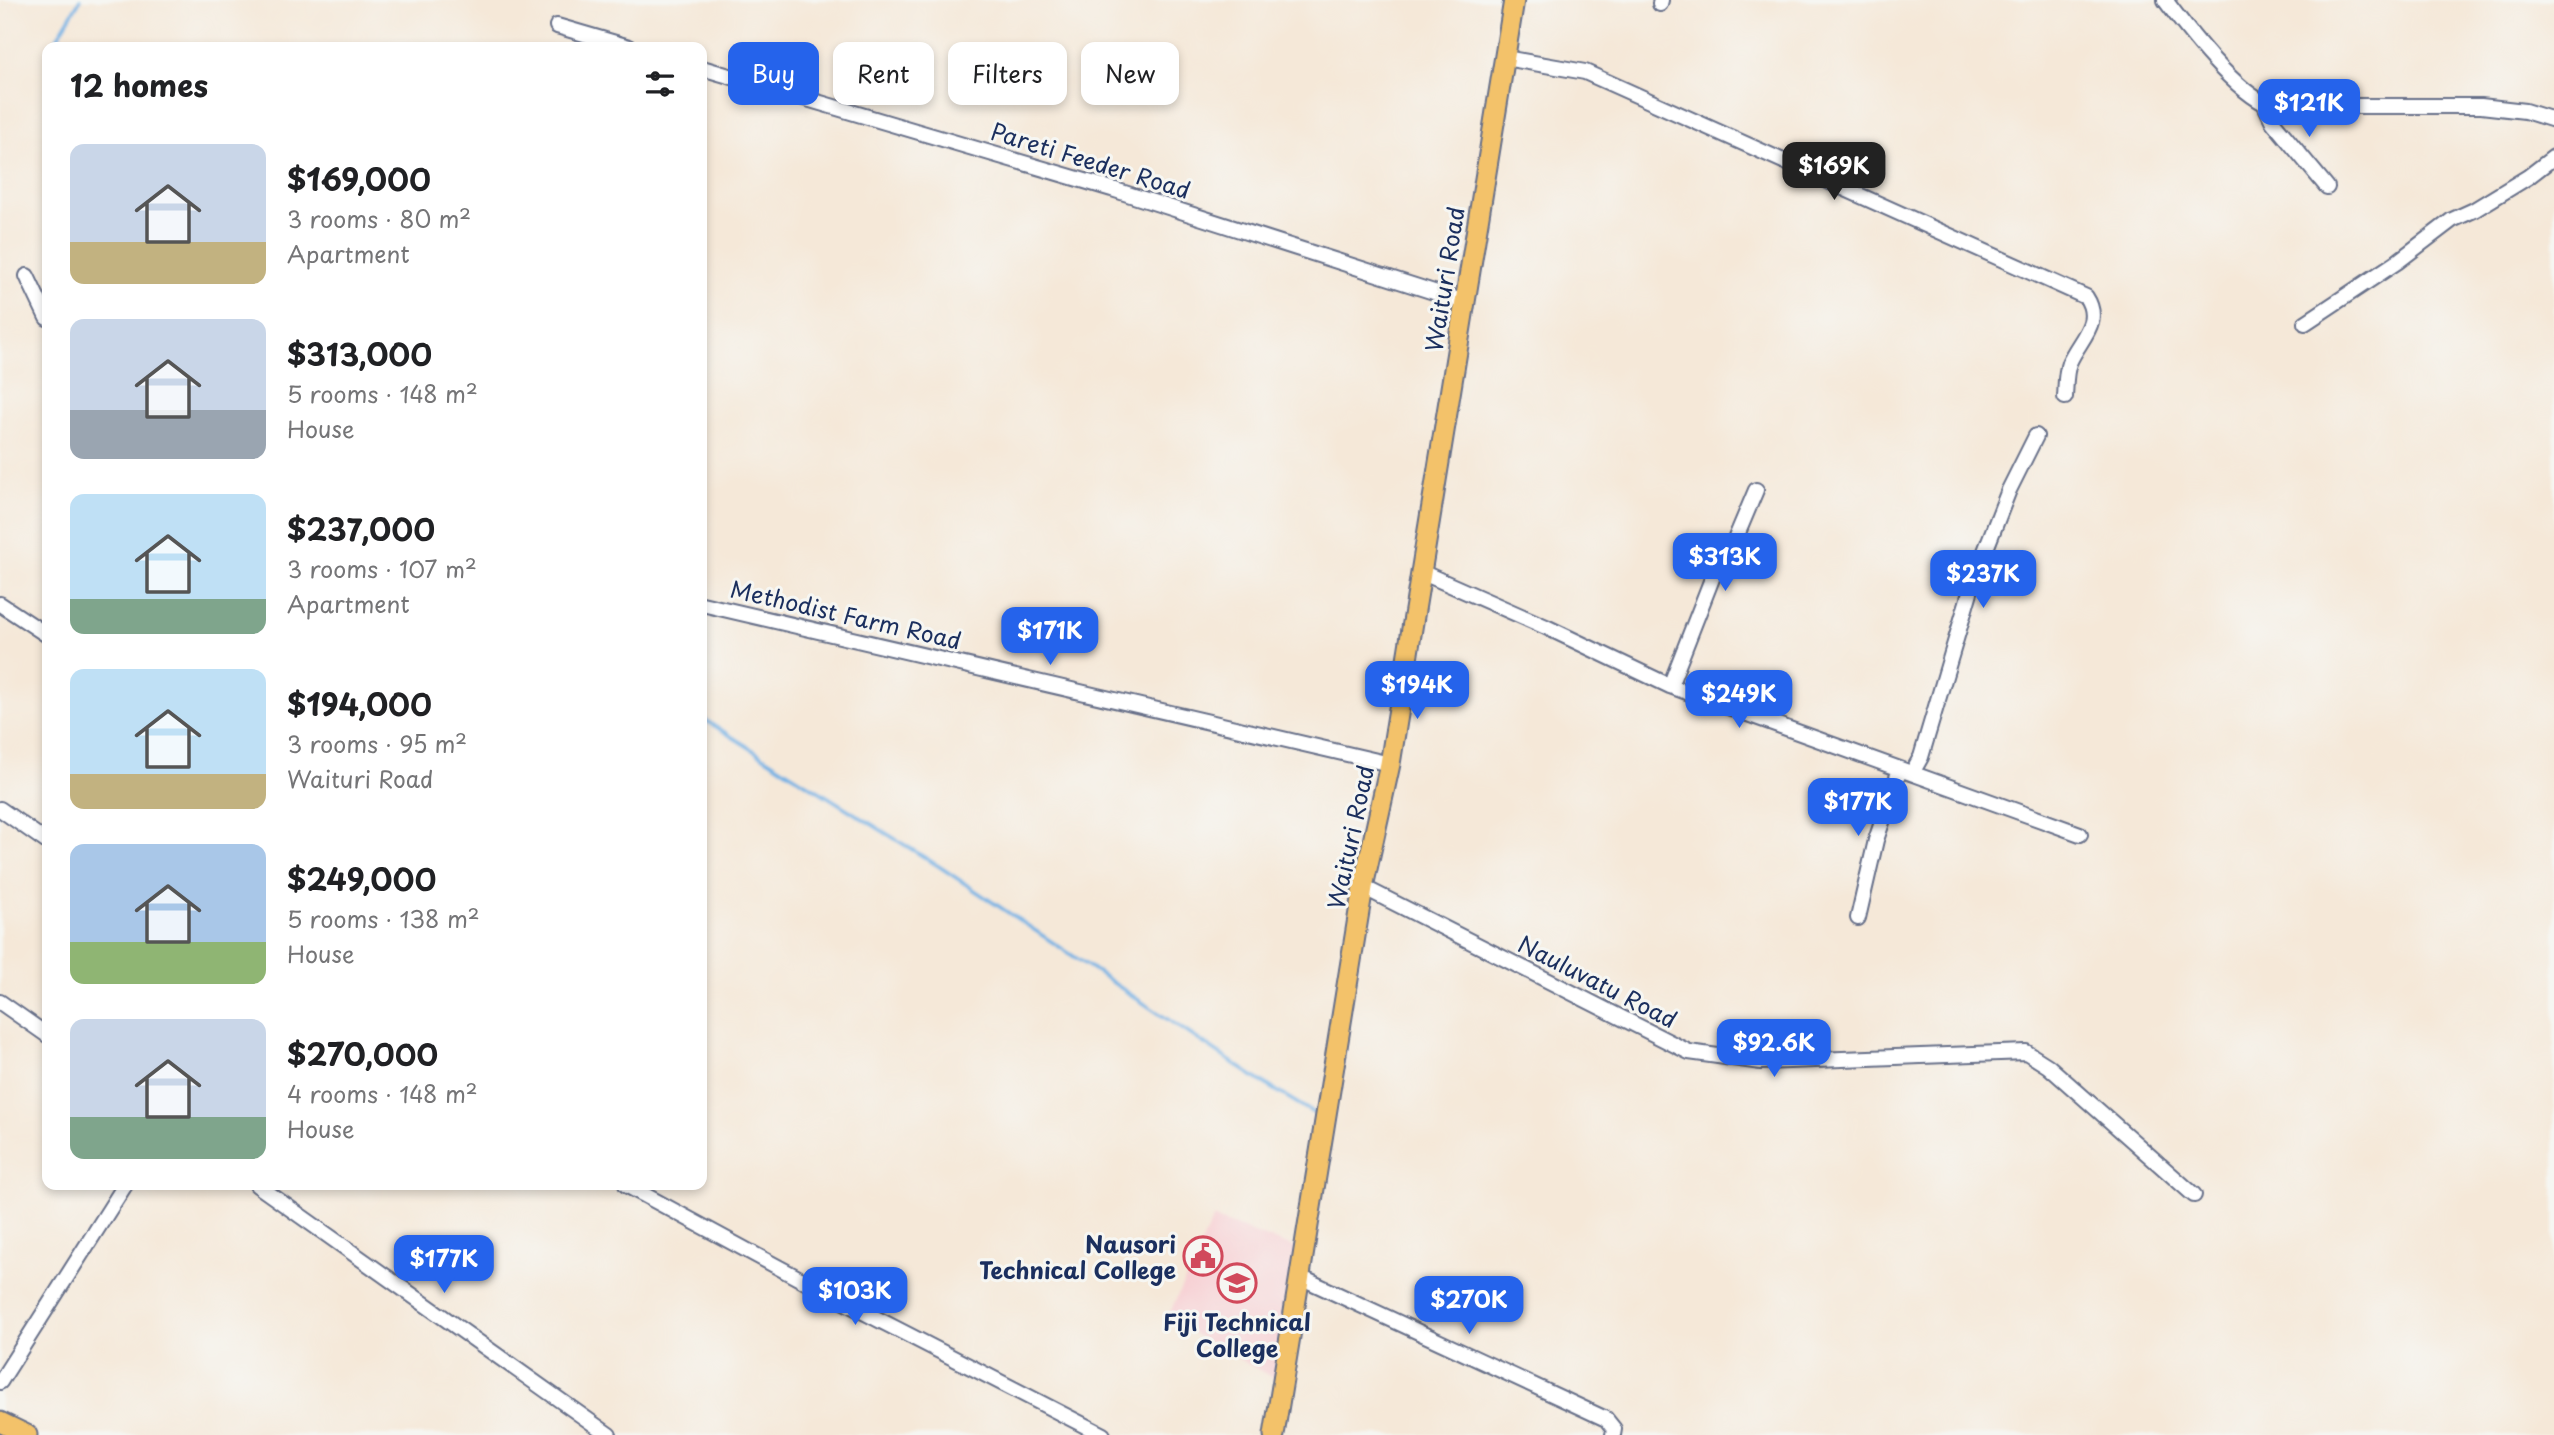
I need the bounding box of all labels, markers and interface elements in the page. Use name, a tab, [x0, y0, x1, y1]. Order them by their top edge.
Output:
chip: Buy	[728, 42, 819, 105]
chip: Rent	[833, 42, 934, 105]
chip: Filters	[948, 42, 1067, 105]
chip: New	[1081, 42, 1179, 105]
text: 12 homes	[70, 62, 208, 107]
icon: filters	[641, 65, 679, 103]
pin: $121K	[2260, 80, 2358, 139]
text: $121K	[2274, 84, 2344, 119]
street label: Pareti Feeder Road	[987, 113, 1195, 207]
pin: $169K	[1785, 142, 1883, 202]
text: $169K	[1798, 147, 1870, 182]
text: $169,000	[287, 156, 431, 201]
icon: home	[126, 172, 210, 256]
text: 3 rooms · 80 m²	[287, 201, 471, 236]
street label: Waituri Road	[1415, 204, 1473, 354]
text: Apartment	[287, 236, 410, 271]
text: $313,000	[287, 331, 432, 376]
icon: home	[126, 347, 210, 431]
text: 5 rooms · 148 m²	[287, 376, 478, 411]
text: House	[287, 411, 354, 446]
text: $237,000	[287, 506, 435, 551]
icon: home	[126, 522, 210, 606]
pin: $313K	[1676, 534, 1774, 593]
text: $313K	[1689, 538, 1761, 573]
pin: $237K	[1934, 550, 2032, 610]
text: 3 rooms · 107 m²	[287, 551, 477, 586]
text: $237K	[1946, 555, 2020, 590]
street label: Methodist Farm Road	[727, 570, 965, 658]
text: Apartment	[287, 586, 410, 621]
pin: $171K	[1001, 608, 1099, 667]
text: $171K	[1017, 612, 1083, 647]
pin: $194K	[1368, 662, 1466, 721]
text: $194K	[1381, 666, 1453, 701]
pin: $249K	[1690, 670, 1788, 730]
text: $249K	[1701, 675, 1777, 710]
text: $194,000	[287, 681, 432, 726]
icon: home	[126, 697, 210, 781]
text: 3 rooms · 95 m²	[287, 726, 467, 761]
text: Waituri Road	[287, 761, 433, 796]
street label: Waituri Road	[1318, 762, 1382, 912]
pin: $177K	[1809, 778, 1907, 838]
text: $177K	[1824, 783, 1892, 818]
text: $249,000	[287, 856, 436, 901]
icon: home	[126, 872, 210, 956]
text: 5 rooms · 138 m²	[287, 901, 480, 936]
street label: Nauluvatu Road	[1512, 926, 1684, 1036]
text: House	[287, 936, 354, 971]
pin: $92.6K	[1717, 1020, 1831, 1079]
text: $92.6K	[1733, 1024, 1815, 1059]
text: $270,000	[287, 1031, 438, 1076]
icon: home	[126, 1047, 210, 1131]
text: 4 rooms · 148 m²	[287, 1076, 478, 1111]
text: House	[287, 1111, 354, 1146]
place label: Nausori Technical College	[979, 1226, 1177, 1287]
public building icon: Nausori Technical College	[1182, 1235, 1224, 1277]
pin: $177K	[395, 1236, 493, 1295]
text: $177K	[410, 1240, 478, 1275]
school or university icon: Fiji Technical College	[1216, 1262, 1258, 1304]
pin: $103K	[806, 1268, 904, 1327]
text: $103K	[818, 1272, 892, 1307]
pin: $270K	[1420, 1276, 1518, 1336]
text: $270K	[1430, 1281, 1508, 1316]
place label: Fiji Technical College	[1163, 1304, 1311, 1365]

